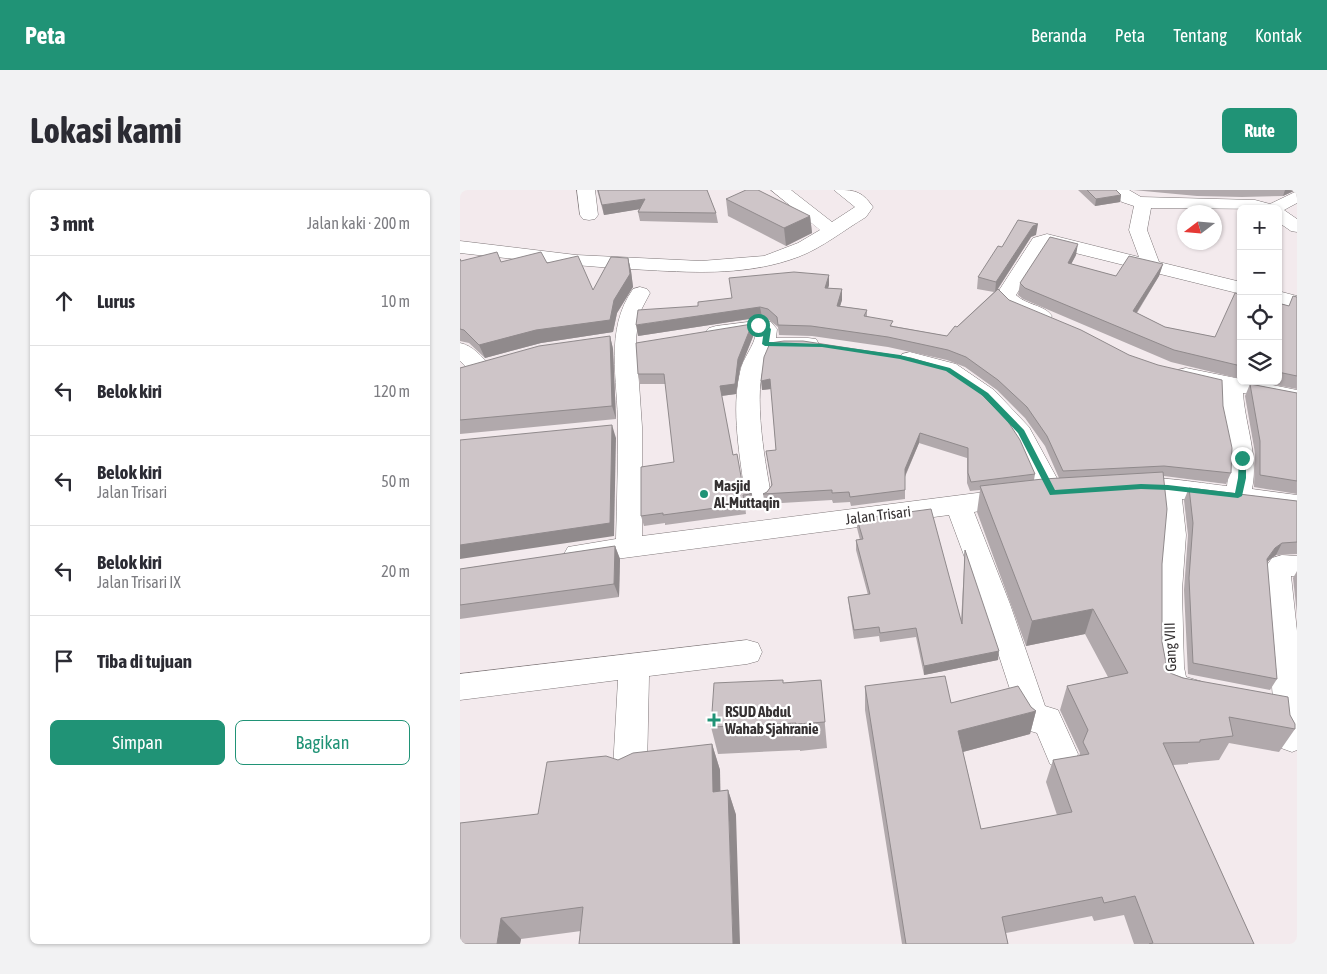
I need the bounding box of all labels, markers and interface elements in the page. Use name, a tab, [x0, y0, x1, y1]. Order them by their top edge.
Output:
text: Peta	[25, 22, 66, 49]
text: Beranda	[1031, 25, 1087, 46]
text: Peta	[1115, 25, 1145, 46]
text: Tentang	[1173, 25, 1227, 46]
text: Kontak	[1255, 25, 1302, 46]
button: Rute	[1222, 108, 1297, 153]
text: Lokasi kami	[30, 110, 182, 150]
north arrow	[1177, 205, 1222, 250]
map controls	[1237, 205, 1282, 385]
button: +	[1237, 205, 1282, 250]
text: 3 mnt	[50, 211, 94, 235]
text: Jalan kaki · 200 m	[307, 214, 410, 232]
button: −	[1237, 250, 1282, 295]
icon: ahead	[50, 287, 78, 315]
text: Lurus	[97, 290, 135, 312]
text: 10 m	[381, 292, 410, 310]
button: locate	[1237, 295, 1282, 340]
route start	[747, 314, 770, 337]
button: layers	[1237, 340, 1282, 385]
icon: left	[50, 377, 78, 405]
text: Belok kiri	[97, 380, 162, 402]
text: 120 m	[374, 382, 410, 400]
route end	[1231, 447, 1254, 470]
text: Belok kiri	[97, 461, 162, 483]
icon: left	[50, 467, 78, 495]
text: 50 m	[381, 472, 410, 490]
place label: Masjid Al-Muttaqin	[713, 477, 780, 511]
text: Jalan Trisari	[97, 483, 167, 501]
marker: Masjid Al-Muttaqin	[698, 488, 710, 500]
street label: Jalan Trisari	[844, 503, 912, 527]
text: Belok kiri	[97, 551, 162, 573]
icon: left	[50, 557, 78, 585]
text: 20 m	[381, 562, 410, 580]
text: Jalan Trisari IX	[97, 573, 181, 591]
street label: Gang VIII	[1161, 622, 1179, 672]
icon: arrive	[50, 647, 78, 675]
text: Tiba di tujuan	[97, 650, 192, 672]
place label: RSUD Abdul Wahab Sjahranie	[724, 703, 819, 737]
marker: RSUD Abdul Wahab Sjahranie	[707, 713, 721, 727]
button: Simpan	[50, 720, 225, 765]
button: Bagikan	[235, 720, 410, 765]

